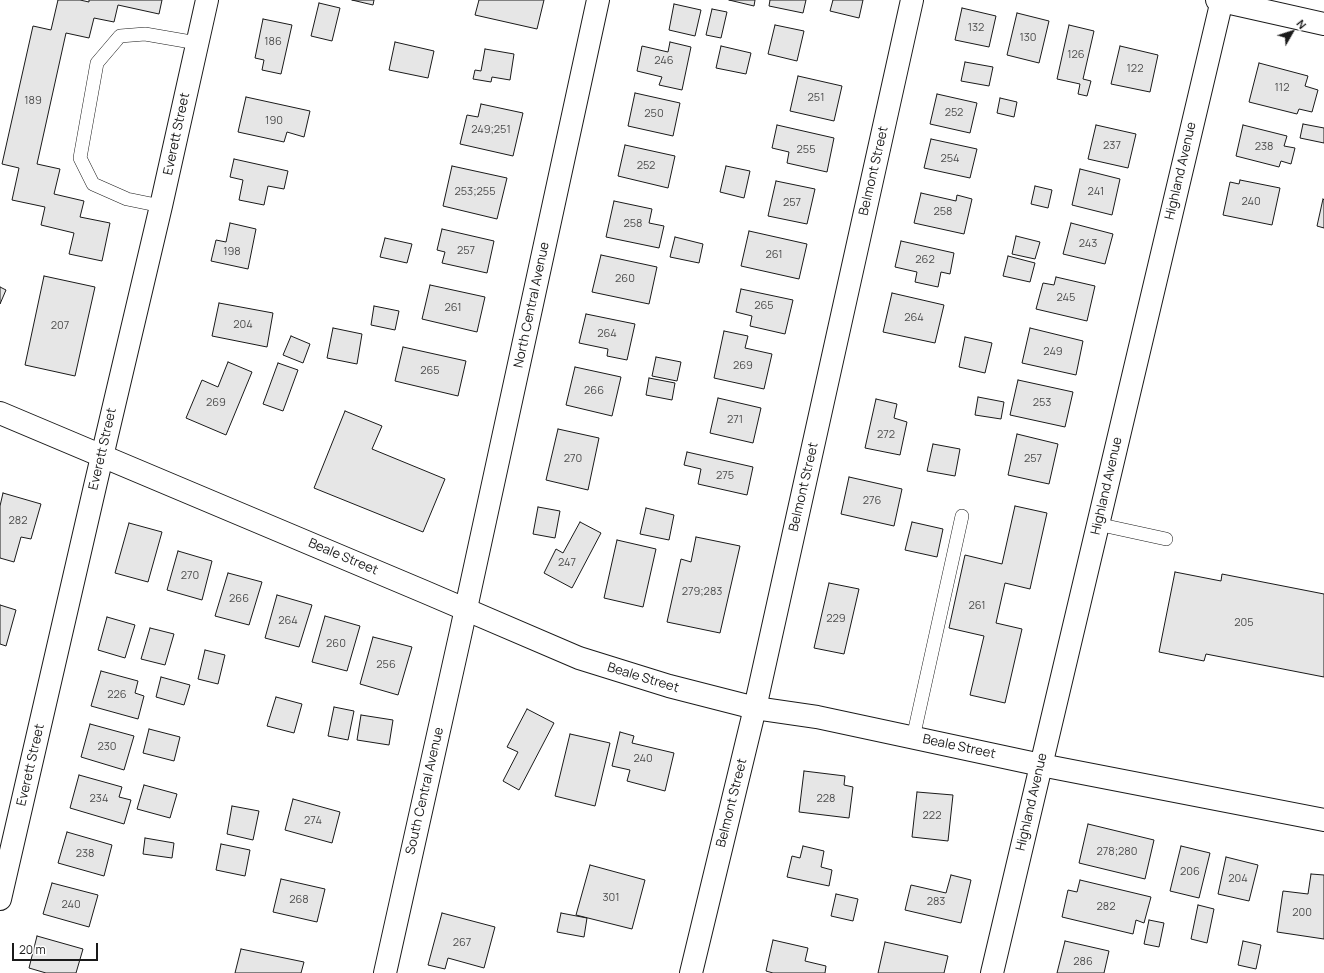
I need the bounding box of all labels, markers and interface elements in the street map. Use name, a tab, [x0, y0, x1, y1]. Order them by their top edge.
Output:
north arrow	[1272, 12, 1312, 52]
text: N	[1293, 16, 1310, 32]
house number: 132	[968, 21, 984, 35]
house number: 130	[1019, 31, 1037, 45]
house number: 186	[264, 35, 282, 49]
house number: 126	[1067, 48, 1085, 62]
house number: 246	[654, 54, 674, 68]
house number: 122	[1127, 62, 1143, 76]
house number: 112	[1275, 81, 1289, 95]
street label: Everett Street	[161, 91, 193, 177]
house number: 251	[808, 91, 824, 105]
house number: 189	[24, 94, 42, 108]
house number: 252	[945, 106, 963, 120]
house number: 250	[644, 107, 664, 121]
house number: 190	[265, 114, 283, 128]
street label: Highland Avenue	[1162, 120, 1200, 222]
house number: 249;251	[471, 123, 511, 137]
street label: Belmont Street	[856, 125, 892, 217]
house number: 237	[1103, 139, 1121, 153]
house number: 238	[1255, 140, 1273, 154]
house number: 255	[797, 143, 815, 157]
house number: 254	[940, 152, 960, 166]
house number: 252	[637, 159, 655, 173]
house number: 253;255	[454, 185, 496, 199]
house number: 241	[1088, 185, 1104, 199]
house number: 240	[1241, 195, 1261, 209]
house number: 257	[783, 196, 801, 210]
house number: 258	[933, 205, 953, 219]
house number: 258	[623, 217, 643, 231]
house number: 243	[1079, 237, 1097, 251]
street label: North Central Avenue	[511, 241, 553, 369]
house number: 257	[457, 244, 475, 258]
house number: 198	[223, 245, 241, 259]
house number: 261	[765, 248, 783, 262]
house number: 262	[915, 253, 935, 267]
house number: 260	[615, 272, 635, 286]
house number: 245	[1057, 291, 1075, 305]
house number: 265	[754, 299, 774, 313]
house number: 261	[444, 301, 462, 315]
house number: 264	[904, 311, 924, 325]
house number: 204	[233, 318, 253, 332]
house number: 207	[51, 319, 69, 333]
house number: 264	[597, 327, 617, 341]
house number: 249	[1043, 345, 1063, 359]
house number: 269	[733, 359, 753, 373]
house number: 265	[420, 364, 440, 378]
house number: 266	[584, 384, 604, 398]
house number: 269	[206, 396, 226, 410]
house number: 253	[1033, 396, 1051, 410]
street label: Everett Street	[86, 406, 120, 492]
house number: 271	[727, 413, 743, 427]
house number: 272	[877, 428, 895, 442]
street label: Highland Avenue	[1088, 435, 1126, 537]
street label: Belmont Street	[786, 441, 822, 533]
house number: 270	[564, 452, 582, 466]
house number: 257	[1024, 452, 1042, 466]
house number: 275	[716, 469, 734, 483]
house number: 276	[863, 494, 881, 508]
house number: 282	[9, 514, 27, 528]
street label: Beale Street	[306, 535, 380, 579]
house number: 247	[558, 556, 576, 570]
house number: 270	[181, 569, 199, 583]
house number: 279;283	[682, 585, 722, 599]
house number: 266	[229, 592, 249, 606]
house number: 261	[968, 599, 986, 613]
house number: 229	[826, 612, 846, 626]
house number: 264	[278, 614, 298, 628]
house number: 205	[1234, 616, 1254, 630]
house number: 260	[326, 637, 346, 651]
house number: 256	[376, 658, 396, 672]
street label: Beale Street	[605, 660, 681, 696]
house number: 226	[107, 688, 127, 702]
street label: Everett Street	[14, 722, 48, 808]
street label: South Central Avenue	[403, 726, 447, 856]
street label: Beale Street	[921, 732, 997, 762]
house number: 230	[97, 740, 117, 754]
street label: Highland Avenue	[1013, 751, 1051, 853]
house number: 240	[633, 752, 653, 766]
street label: Belmont Street	[713, 757, 751, 849]
house number: 234	[90, 792, 108, 806]
house number: 228	[817, 792, 835, 806]
house number: 222	[923, 809, 941, 823]
house number: 274	[304, 814, 322, 828]
house number: 278;280	[1097, 845, 1137, 859]
house number: 238	[76, 847, 94, 861]
house number: 206	[1180, 865, 1200, 879]
house number: 204	[1228, 872, 1248, 886]
house number: 301	[602, 891, 620, 905]
house number: 268	[289, 893, 309, 907]
house number: 283	[927, 895, 945, 909]
house number: 240	[61, 898, 81, 912]
house number: 282	[1097, 900, 1115, 914]
house number: 200	[1292, 906, 1312, 920]
scale bar	[14, 935, 100, 961]
house number: 267	[453, 936, 471, 950]
text: 20 m	[19, 941, 46, 958]
house number: 286	[1073, 955, 1093, 969]

